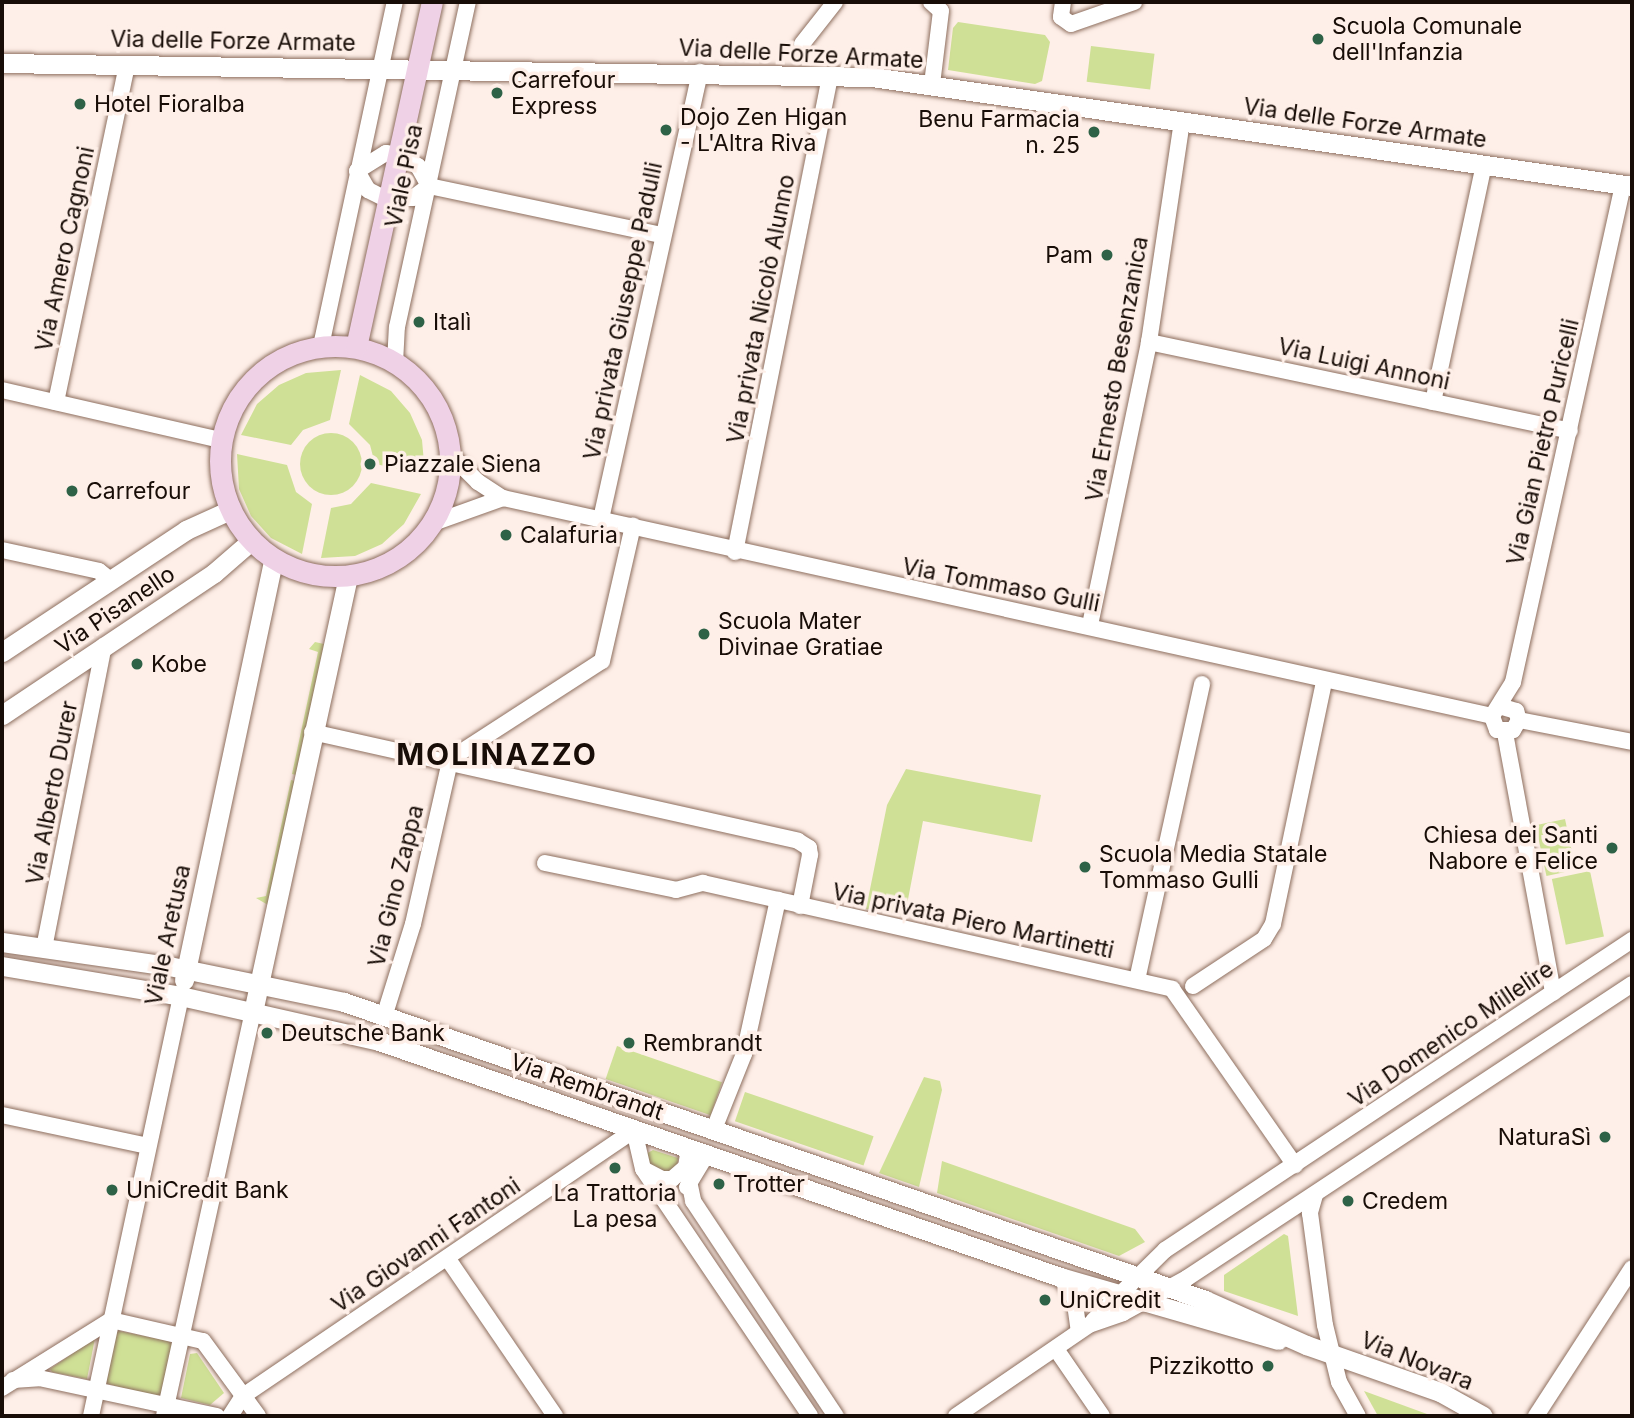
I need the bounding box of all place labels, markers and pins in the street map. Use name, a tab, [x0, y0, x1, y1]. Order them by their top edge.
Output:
place label: Scuola Comunale dell'Infanzia	[1332, 12, 1522, 66]
marker: Scuola Comunale dell'Infanzia	[1310, 31, 1326, 47]
place label: Carrefour Express	[511, 66, 615, 120]
marker: Carrefour Express	[489, 85, 505, 101]
place label: Hotel Fioralba	[94, 90, 245, 118]
marker: Hotel Fioralba	[72, 96, 88, 112]
place label: Dojo Zen Higan - L'Altra Riva	[680, 103, 847, 157]
place label: Benu Farmacia n. 25	[918, 105, 1080, 159]
marker: Dojo Zen Higan - L'Altra Riva	[658, 122, 674, 138]
marker: Benu Farmacia n. 25	[1086, 124, 1102, 140]
place label: Pam	[1045, 241, 1093, 269]
marker: Pam	[1099, 247, 1115, 263]
place label: Italì	[433, 308, 471, 336]
marker: Italì	[411, 314, 427, 330]
place label: Piazzale Siena	[384, 450, 541, 478]
marker: Piazzale Siena	[362, 456, 378, 472]
place label: Carrefour	[86, 477, 190, 505]
marker: Carrefour	[64, 483, 80, 499]
place label: Calafuria	[520, 521, 618, 549]
marker: Calafuria	[498, 527, 514, 543]
place label: Scuola Mater Divinae Gratiae	[718, 607, 883, 661]
marker: Scuola Mater Divinae Gratiae	[696, 626, 712, 642]
place label: Kobe	[151, 650, 207, 678]
marker: Kobe	[129, 656, 145, 672]
place label: Chiesa dei Santi Nabore e Felice	[1423, 821, 1598, 875]
place label: Scuola Media Statale Tommaso Gulli	[1099, 840, 1327, 894]
marker: Chiesa dei Santi Nabore e Felice	[1604, 840, 1620, 856]
marker: Scuola Media Statale Tommaso Gulli	[1077, 859, 1093, 875]
place label: Deutsche Bank	[281, 1019, 445, 1047]
marker: Deutsche Bank	[259, 1025, 275, 1041]
place label: Rembrandt	[643, 1029, 762, 1057]
marker: Rembrandt	[621, 1035, 637, 1051]
place label: NaturaSì	[1498, 1123, 1591, 1151]
marker: NaturaSì	[1597, 1129, 1613, 1145]
marker: La Trattoria La pesa	[607, 1160, 623, 1176]
place label: Trotter	[733, 1170, 805, 1198]
place label: UniCredit Bank	[126, 1176, 289, 1204]
marker: Trotter	[711, 1176, 727, 1192]
place label: La Trattoria La pesa	[553, 1179, 677, 1233]
marker: UniCredit Bank	[104, 1182, 120, 1198]
place label: Credem	[1362, 1187, 1448, 1215]
marker: Credem	[1340, 1193, 1356, 1209]
place label: UniCredit	[1059, 1286, 1161, 1314]
marker: UniCredit	[1037, 1292, 1053, 1308]
place label: Pizzikotto	[1149, 1352, 1254, 1380]
marker: Pizzikotto	[1260, 1358, 1276, 1374]

